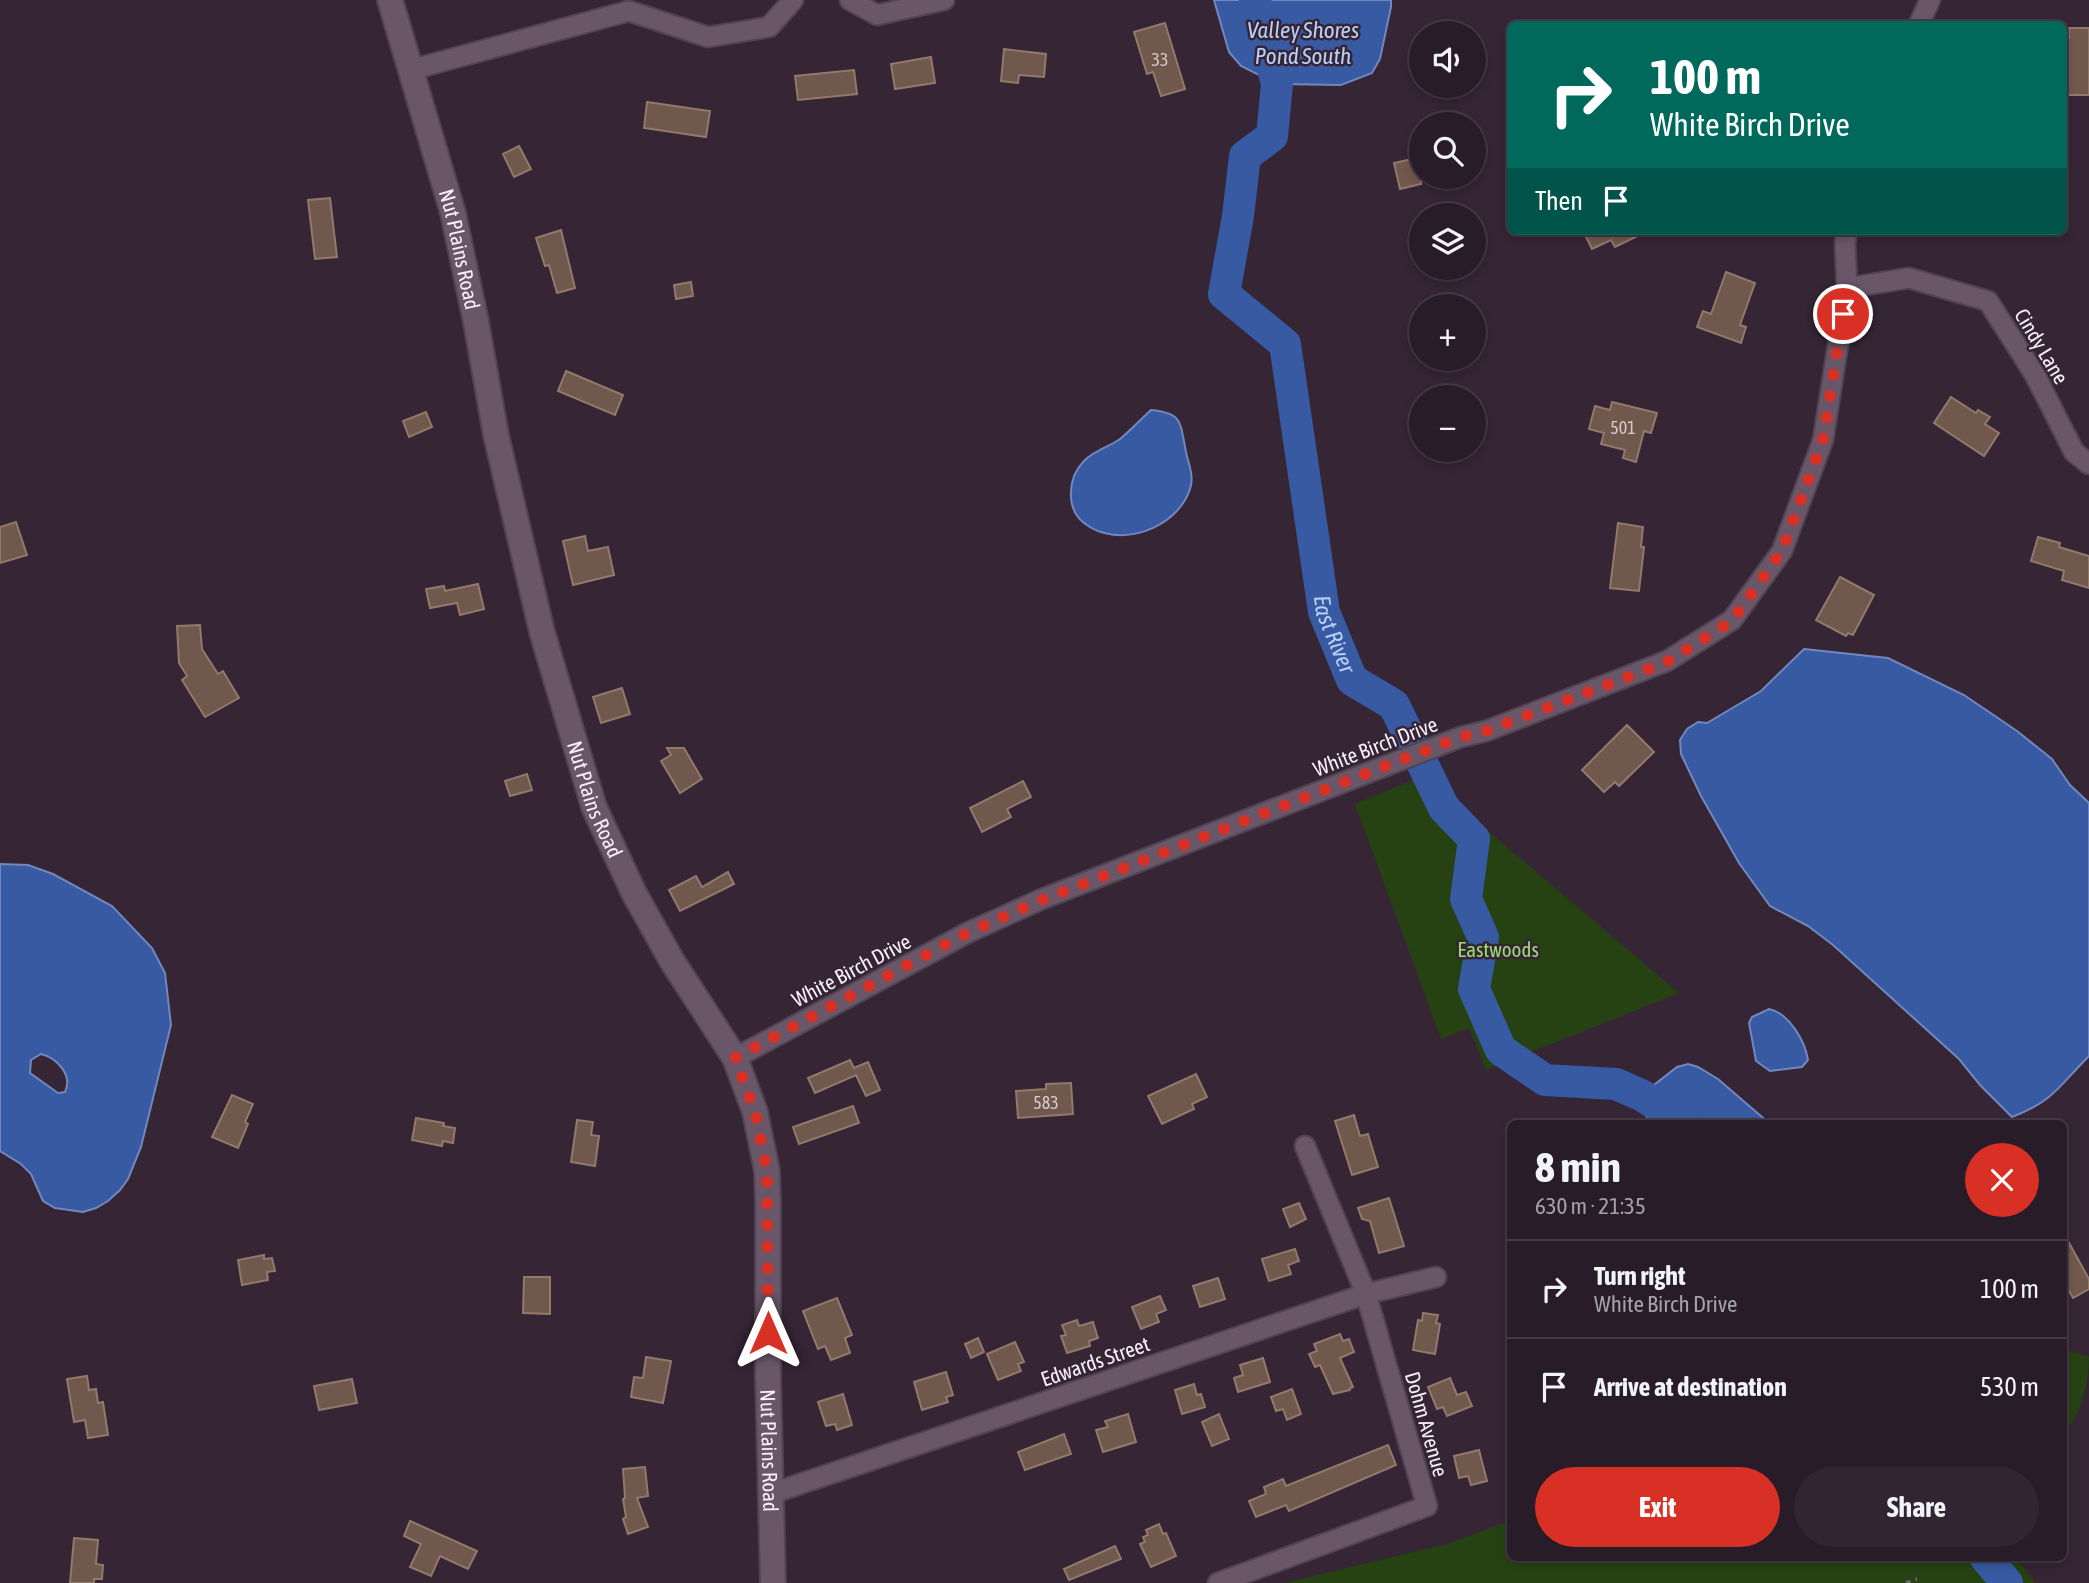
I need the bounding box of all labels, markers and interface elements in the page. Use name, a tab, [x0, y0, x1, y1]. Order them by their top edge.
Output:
water label: Valley Shores Pond South	[1247, 17, 1359, 69]
map controls	[1409, 21, 1486, 462]
button: sound	[1409, 21, 1486, 98]
text: 100 m	[1650, 48, 1761, 104]
house number: 33	[1152, 49, 1168, 70]
icon: right	[1535, 49, 1626, 140]
text: White Birch Drive	[1650, 106, 1850, 143]
button: search	[1409, 112, 1486, 189]
icon: arrive	[1597, 182, 1635, 220]
street label: Nut Plains Road	[435, 186, 485, 312]
text: Then	[1535, 186, 1583, 216]
button: layers	[1409, 203, 1486, 280]
pin	[1813, 284, 1873, 344]
button: +	[1409, 294, 1486, 371]
icon: arrive	[1824, 295, 1862, 333]
street label: Cindy Lane	[2010, 304, 2074, 388]
button: −	[1409, 385, 1486, 462]
house number: 501	[1610, 417, 1636, 438]
water label: East River	[1309, 593, 1361, 678]
street label: White Birch Drive	[1310, 711, 1440, 781]
street label: Nut Plains Road	[563, 738, 628, 861]
street label: White Birch Drive	[788, 929, 914, 1011]
park label: Eastwoods	[1457, 937, 1539, 961]
house number: 583	[1033, 1092, 1059, 1113]
text: 8 min	[1535, 1143, 1621, 1191]
button: close	[1965, 1143, 2039, 1217]
text: 630 m · 21:35	[1535, 1193, 1646, 1219]
text: Turn right	[1594, 1261, 1685, 1291]
icon: right	[1535, 1270, 1573, 1308]
text: 100 m	[1980, 1274, 2039, 1304]
text: White Birch Drive	[1594, 1291, 1738, 1317]
position arrow	[731, 1296, 805, 1370]
street label: Edwards Street	[1037, 1331, 1153, 1391]
icon: arrive	[1535, 1368, 1573, 1406]
street label: Dohm Avenue	[1401, 1369, 1453, 1479]
text: Arrive at destination	[1594, 1372, 1787, 1402]
text: 530 m	[1980, 1372, 2039, 1402]
street label: Nut Plains Road	[756, 1389, 783, 1512]
button: Exit	[1535, 1467, 1780, 1547]
button: Share	[1794, 1467, 2039, 1547]

